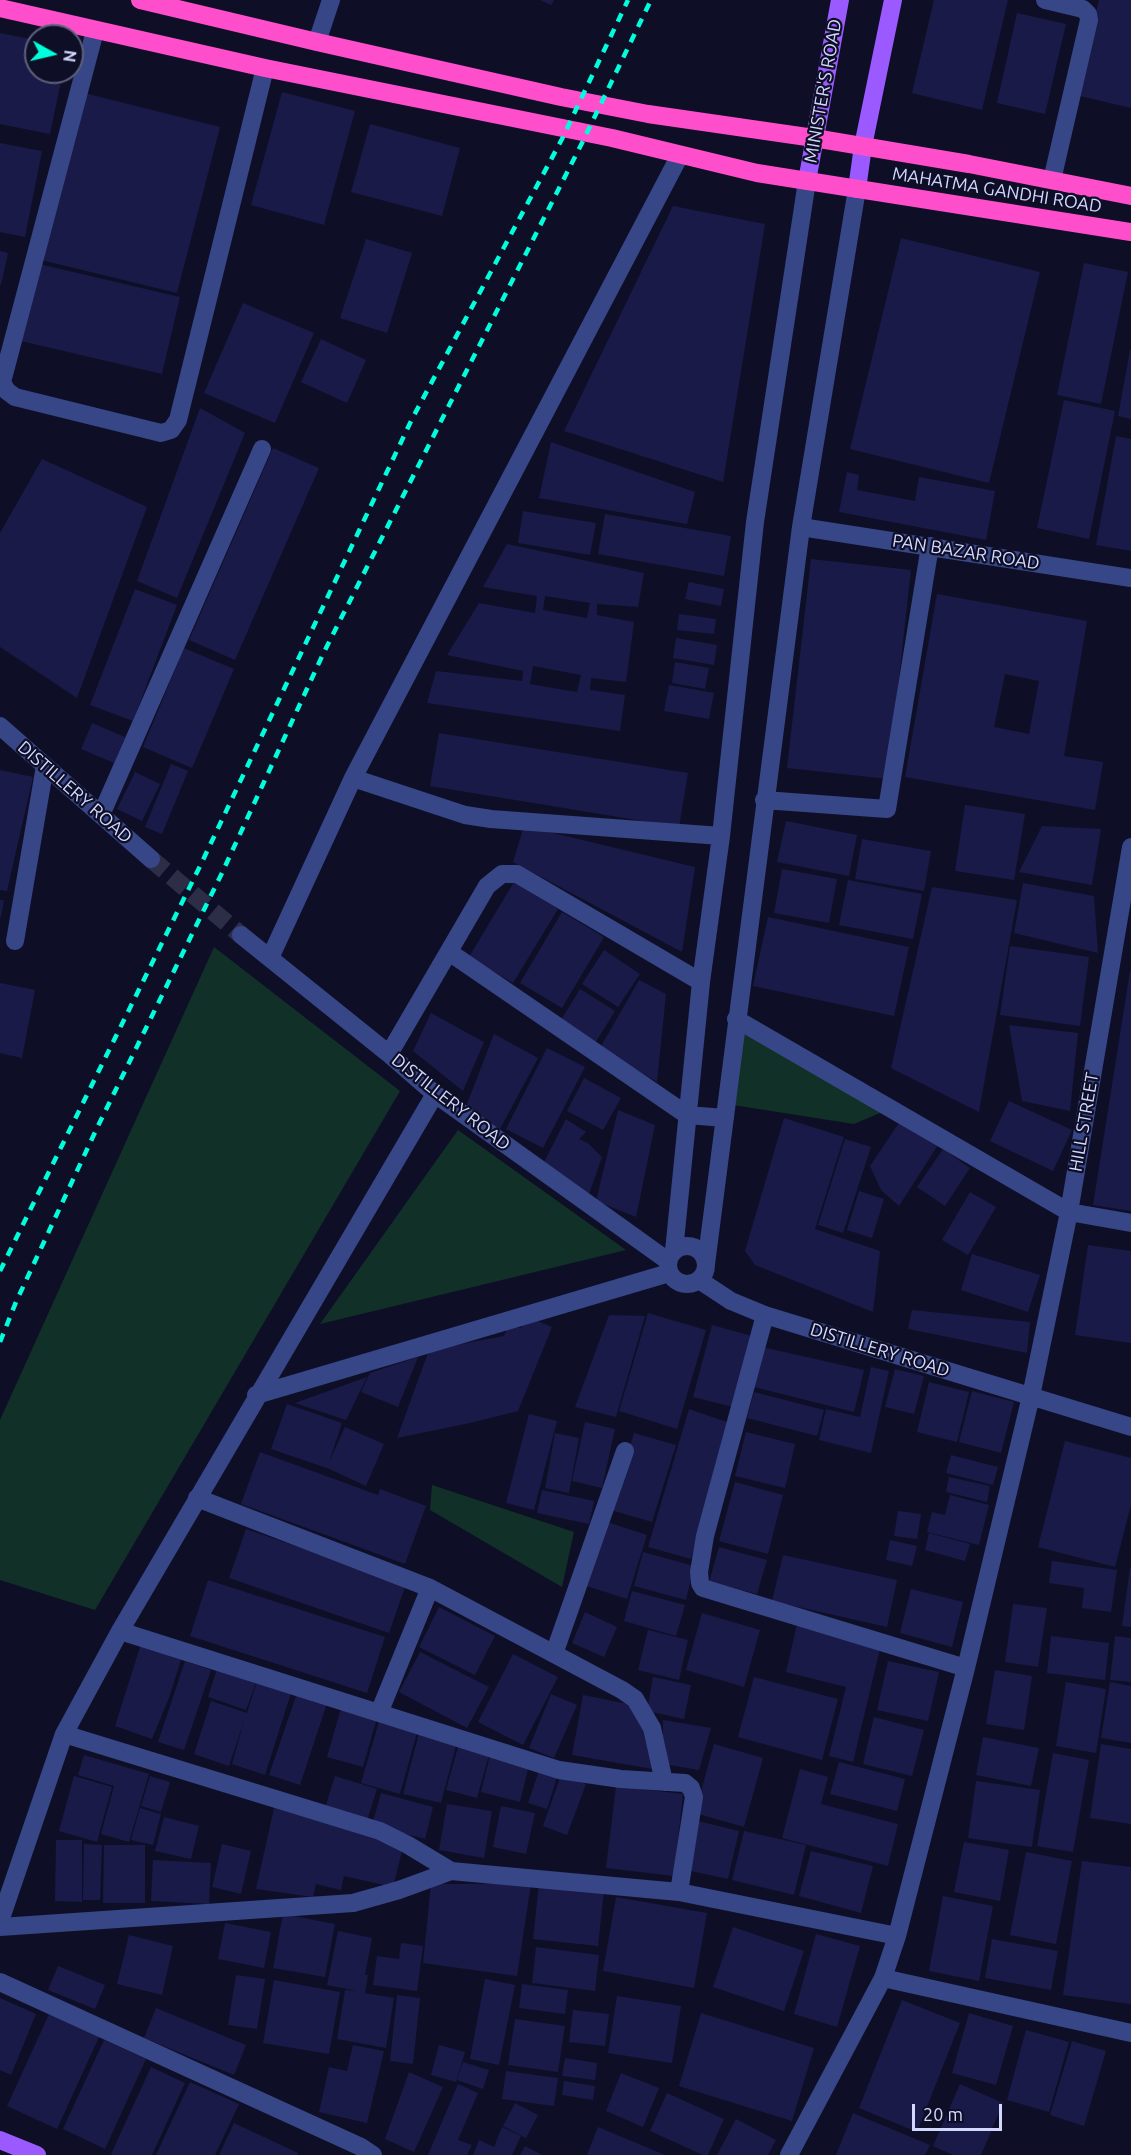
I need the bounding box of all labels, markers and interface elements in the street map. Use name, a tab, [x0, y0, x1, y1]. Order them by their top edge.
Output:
street label: MINISTER'S ROAD	[800, 17, 846, 165]
north arrow	[24, 24, 84, 84]
text: N	[60, 49, 80, 63]
street label: MAHATMA GANDHI ROAD	[891, 163, 1103, 217]
street label: PAN BAZAR ROAD	[891, 530, 1041, 574]
street label: DISTILLERY ROAD	[13, 736, 137, 848]
street label: DISTILLERY ROAD	[387, 1049, 515, 1155]
street label: HILL STREET	[1065, 1071, 1103, 1173]
street label: DISTILLERY ROAD	[808, 1319, 952, 1381]
scale bar	[915, 2092, 1005, 2130]
text: 20 m	[923, 2104, 963, 2124]

